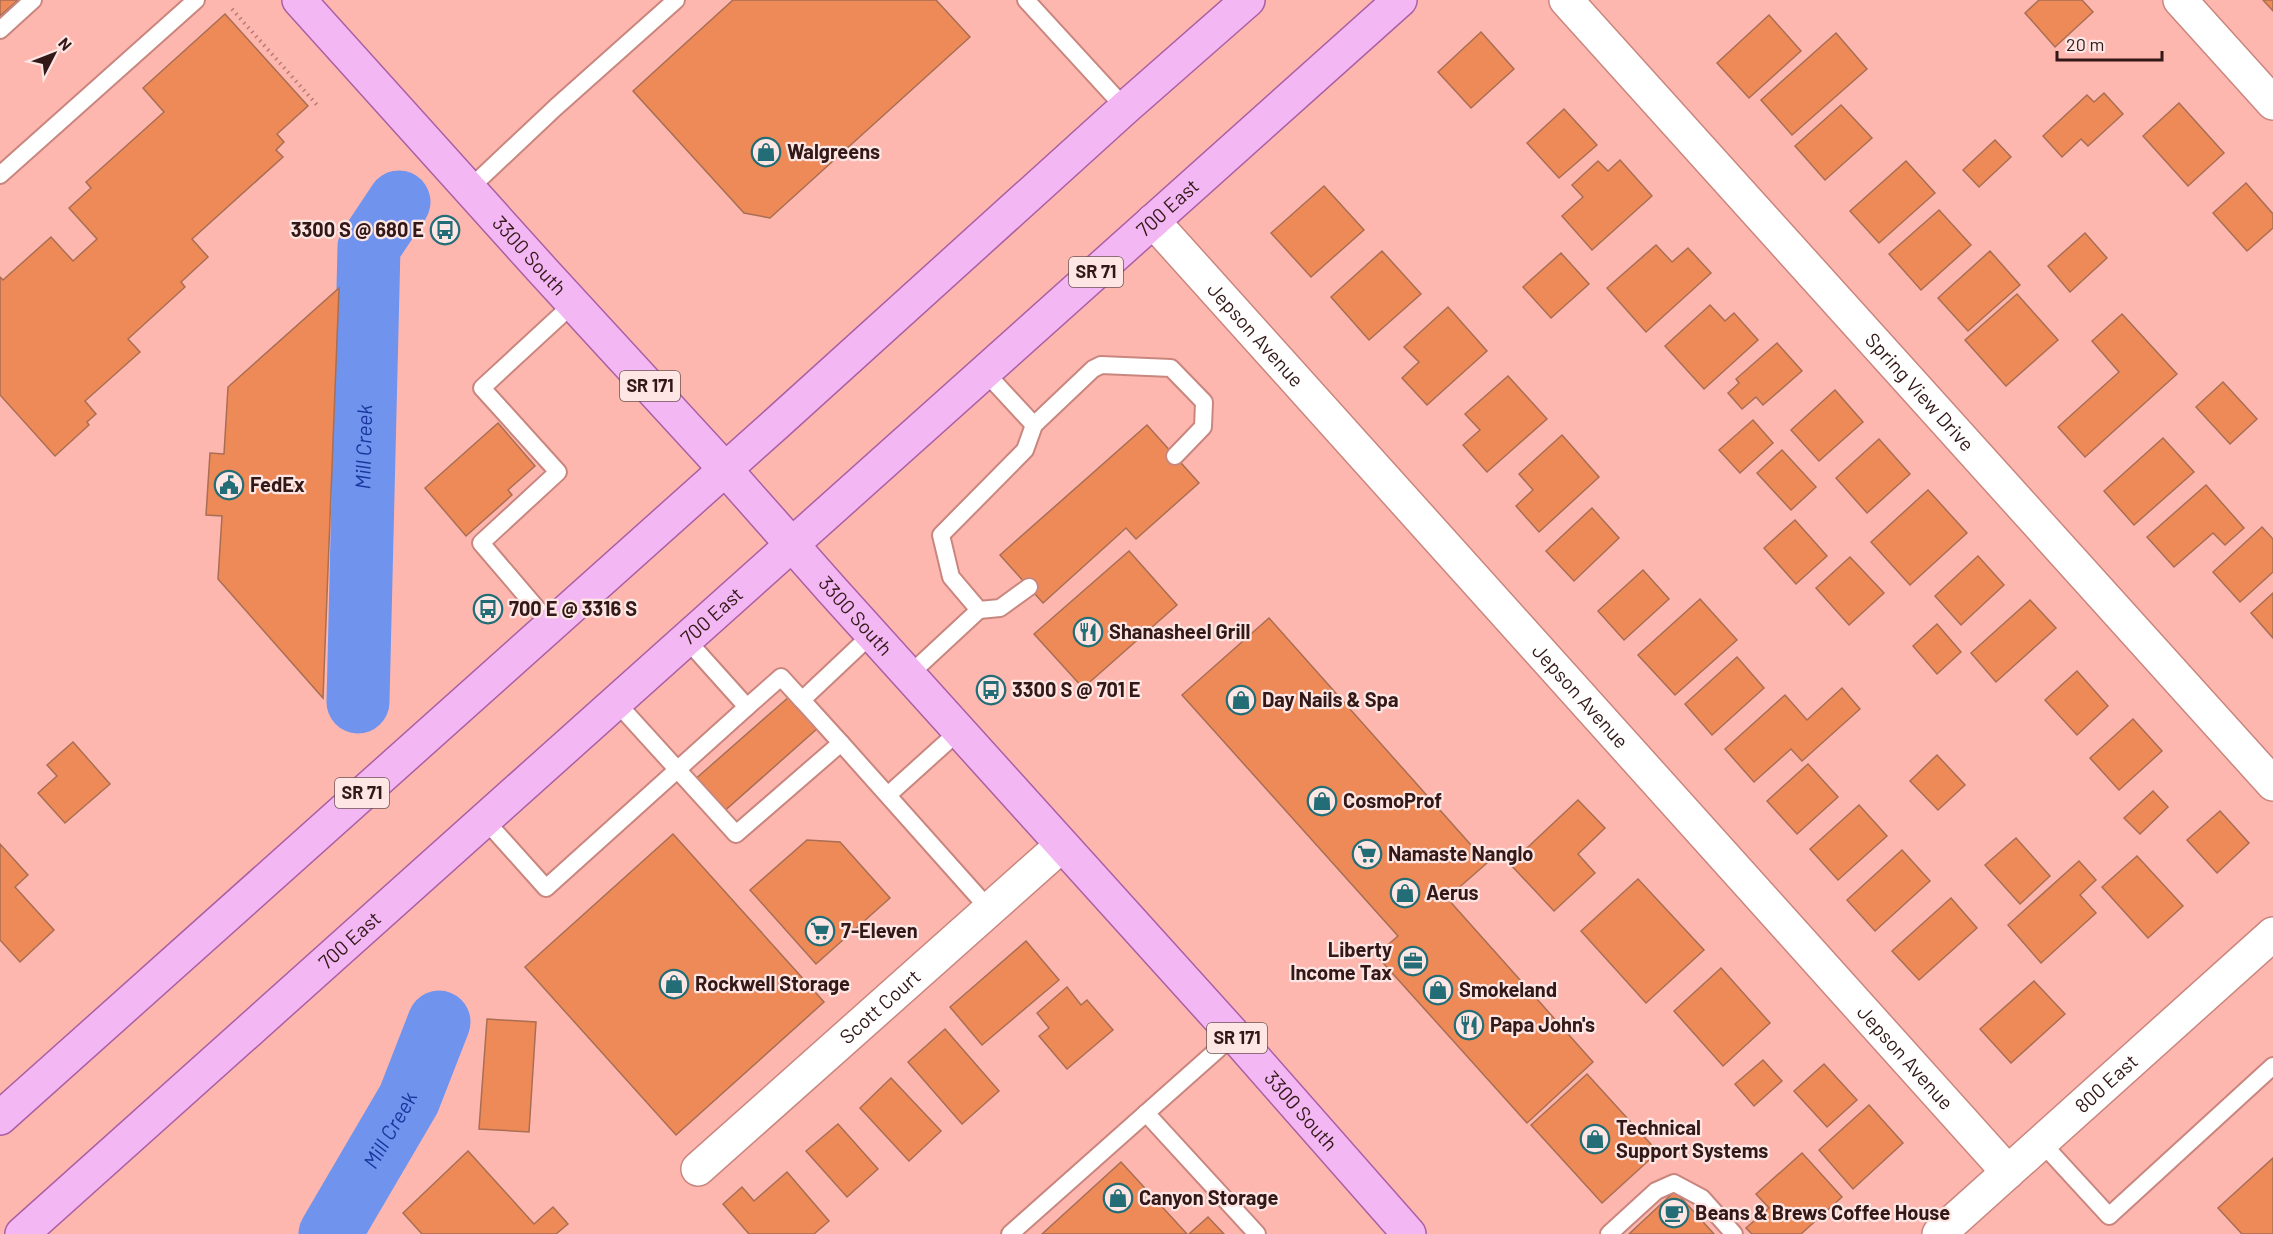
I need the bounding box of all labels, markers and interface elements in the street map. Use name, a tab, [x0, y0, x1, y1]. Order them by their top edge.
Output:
north arrow	[24, 24, 84, 84]
scale bar	[2057, 24, 2162, 62]
text: N	[55, 33, 76, 54]
text: 20 m	[2066, 33, 2104, 55]
shop icon: Walgreens	[750, 136, 782, 168]
place label: Walgreens	[787, 139, 880, 163]
street label: 700 East	[1131, 173, 1203, 241]
street label: 3300 South	[488, 210, 572, 300]
bus stop icon: 3300 S @ 680 E	[429, 214, 461, 246]
place label: 3300 S @ 680 E	[291, 217, 424, 241]
road number: SR 71	[1069, 257, 1123, 287]
street label: Jepson Avenue	[1203, 277, 1309, 391]
street label: Spring View Drive	[1861, 327, 1980, 456]
road number: SR 171	[620, 371, 680, 401]
water label: Mill Creek	[349, 404, 376, 490]
public building icon: FedEx	[213, 469, 245, 501]
place label: FedEx	[250, 472, 305, 496]
street label: 3300 South	[814, 571, 898, 660]
street label: 700 East	[675, 581, 747, 650]
bus stop icon: 700 E @ 3316 S	[472, 593, 504, 625]
place label: 700 E @ 3316 S	[509, 596, 637, 620]
restaurant icon: Shanasheel Grill	[1072, 616, 1104, 648]
place label: Shanasheel Grill	[1109, 619, 1250, 643]
street label: Jepson Avenue	[1528, 638, 1634, 753]
bus stop icon: 3300 S @ 701 E	[975, 674, 1007, 706]
place label: 3300 S @ 701 E	[1012, 677, 1141, 701]
shop icon: Day Nails & Spa	[1225, 684, 1257, 716]
place label: Day Nails & Spa	[1262, 687, 1398, 711]
road number: SR 71	[335, 778, 389, 808]
shop icon: CosmoProf	[1306, 785, 1338, 817]
place label: CosmoProf	[1343, 788, 1442, 812]
supermarket icon: Namaste Nanglo	[1351, 838, 1383, 870]
place label: Namaste Nanglo	[1388, 841, 1533, 865]
shop icon: Aerus	[1389, 877, 1421, 909]
place label: Aerus	[1426, 880, 1479, 904]
street label: 700 East	[313, 906, 385, 974]
supermarket icon: 7-Eleven	[804, 915, 836, 947]
place label: 7-Eleven	[841, 918, 918, 942]
place label: Liberty Income Tax	[1290, 937, 1392, 984]
office icon: Liberty Income Tax	[1397, 945, 1429, 977]
street label: Scott Court	[834, 964, 925, 1048]
shop icon: Rockwell Storage	[658, 968, 690, 1000]
place label: Rockwell Storage	[695, 971, 850, 995]
shop icon: Smokeland	[1422, 974, 1454, 1006]
place label: Smokeland	[1459, 977, 1557, 1001]
street label: Jepson Avenue	[1853, 1000, 1959, 1114]
restaurant icon: Papa John's	[1453, 1009, 1485, 1041]
place label: Papa John's	[1490, 1012, 1595, 1036]
road number: SR 171	[1207, 1023, 1267, 1053]
street label: 800 East	[2069, 1048, 2142, 1117]
street label: 3300 South	[1260, 1065, 1343, 1155]
water label: Mill Creek	[357, 1088, 422, 1173]
place label: Technical Support Systems	[1616, 1115, 1768, 1162]
shop icon: Technical Support Systems	[1579, 1123, 1611, 1155]
shop icon: Canyon Storage	[1102, 1182, 1134, 1214]
place label: Canyon Storage	[1139, 1185, 1278, 1209]
cafe icon: Beans & Brews Coffee House	[1658, 1197, 1690, 1229]
place label: Beans & Brews Coffee House	[1695, 1200, 1950, 1224]

